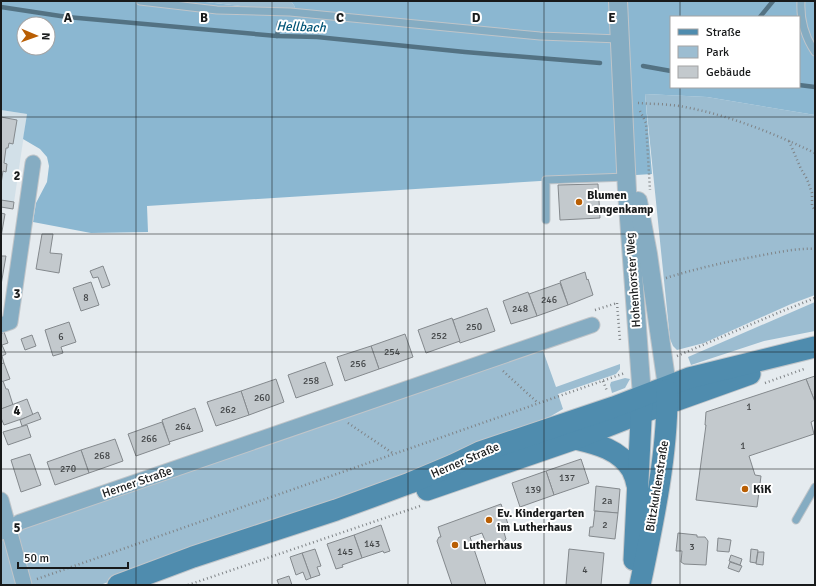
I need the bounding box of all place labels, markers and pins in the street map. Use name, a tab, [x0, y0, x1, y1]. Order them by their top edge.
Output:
place label: Blumen Langenkamp	[587, 188, 654, 217]
marker: Blumen Langenkamp	[574, 197, 584, 207]
place label: KiK	[753, 482, 772, 497]
marker: KiK	[740, 484, 750, 494]
place label: Ev. Kindergarten im Lutherhaus	[497, 506, 585, 535]
marker: Ev. Kindergarten im Lutherhaus	[484, 515, 494, 525]
place label: Lutherhaus	[463, 538, 523, 553]
marker: Lutherhaus	[450, 540, 460, 550]

